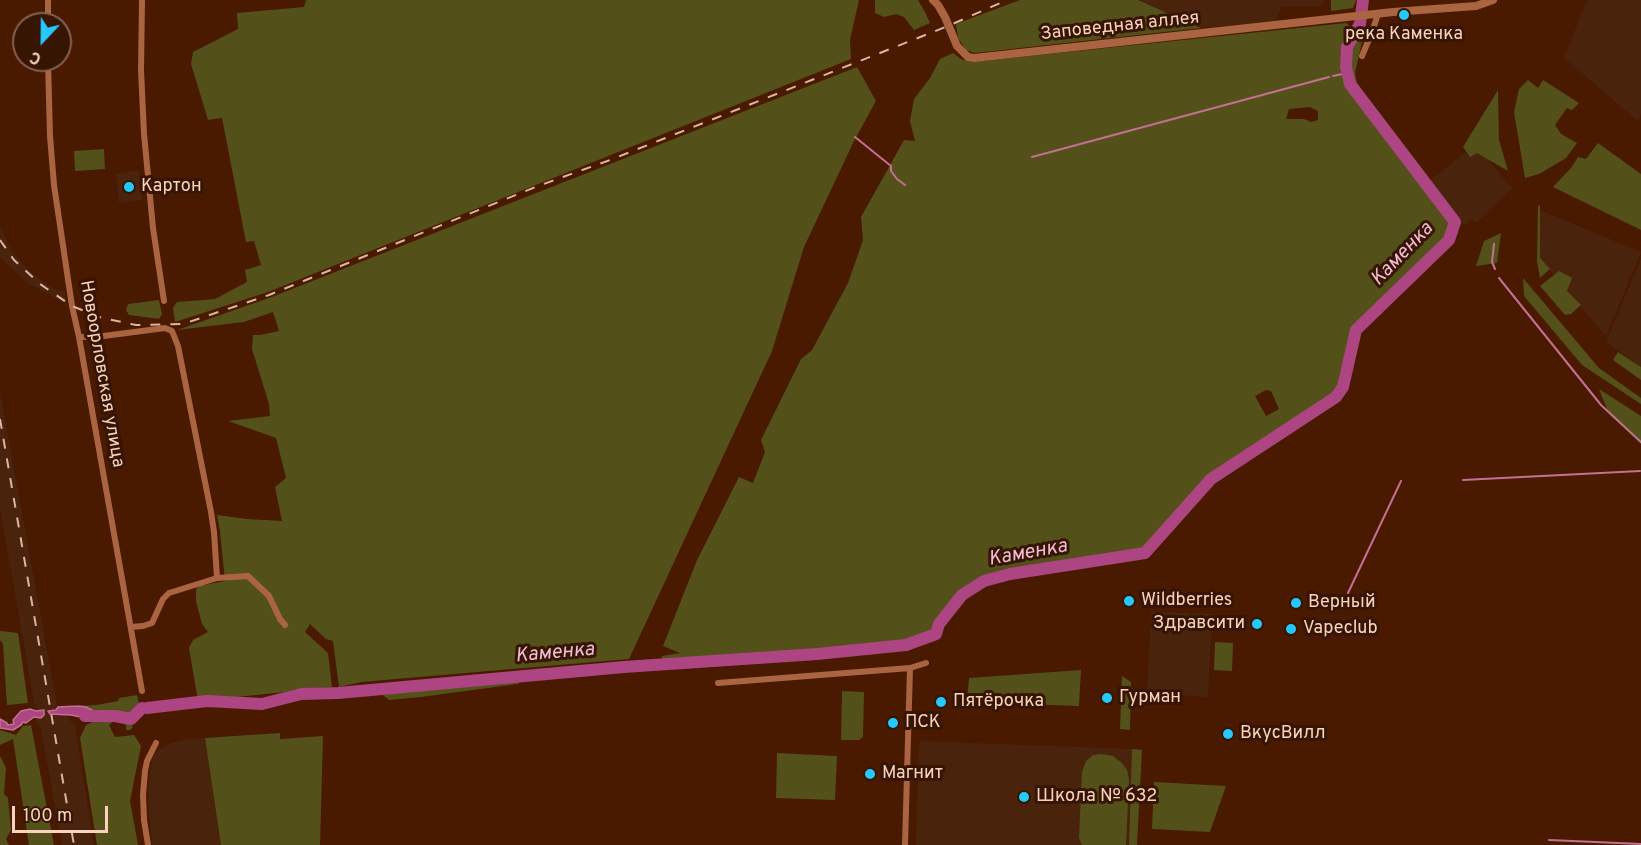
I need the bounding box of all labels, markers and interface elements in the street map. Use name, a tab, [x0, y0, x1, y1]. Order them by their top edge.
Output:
street label: Заповедная аллея	[1039, 8, 1201, 46]
marker: река Каменка	[1397, 8, 1411, 22]
north arrow	[12, 12, 72, 72]
place label: река Каменка	[1345, 24, 1463, 46]
text: С	[28, 46, 44, 68]
place label: Картон	[141, 176, 202, 198]
marker: Картон	[122, 180, 136, 194]
water label: Каменка	[1367, 218, 1439, 292]
street label: Новоорловская улица	[74, 279, 128, 469]
water label: Каменка	[987, 535, 1069, 573]
place label: Wildberries	[1141, 590, 1232, 612]
place label: Верный	[1308, 592, 1375, 614]
marker: Wildberries	[1122, 594, 1136, 608]
marker: Верный	[1289, 596, 1303, 610]
place label: Здравсити	[1153, 613, 1245, 635]
marker: Здравсити	[1250, 617, 1264, 631]
place label: Vapeclub	[1303, 618, 1378, 640]
marker: Vapeclub	[1284, 622, 1298, 636]
water label: Каменка	[514, 639, 596, 669]
place label: Гурман	[1119, 687, 1181, 709]
place label: Пятёрочка	[953, 691, 1044, 713]
marker: Гурман	[1100, 691, 1114, 705]
marker: Пятёрочка	[934, 695, 948, 709]
place label: ПСК	[905, 712, 941, 734]
marker: ПСК	[886, 716, 900, 730]
place label: ВкусВилл	[1240, 723, 1325, 745]
marker: ВкусВилл	[1221, 727, 1235, 741]
place label: Магнит	[882, 763, 943, 785]
marker: Магнит	[863, 767, 877, 781]
place label: Школа № 632	[1036, 786, 1157, 808]
marker: Школа № 632	[1017, 790, 1031, 804]
scale bar	[15, 794, 111, 832]
text: 100 m	[23, 805, 72, 828]

